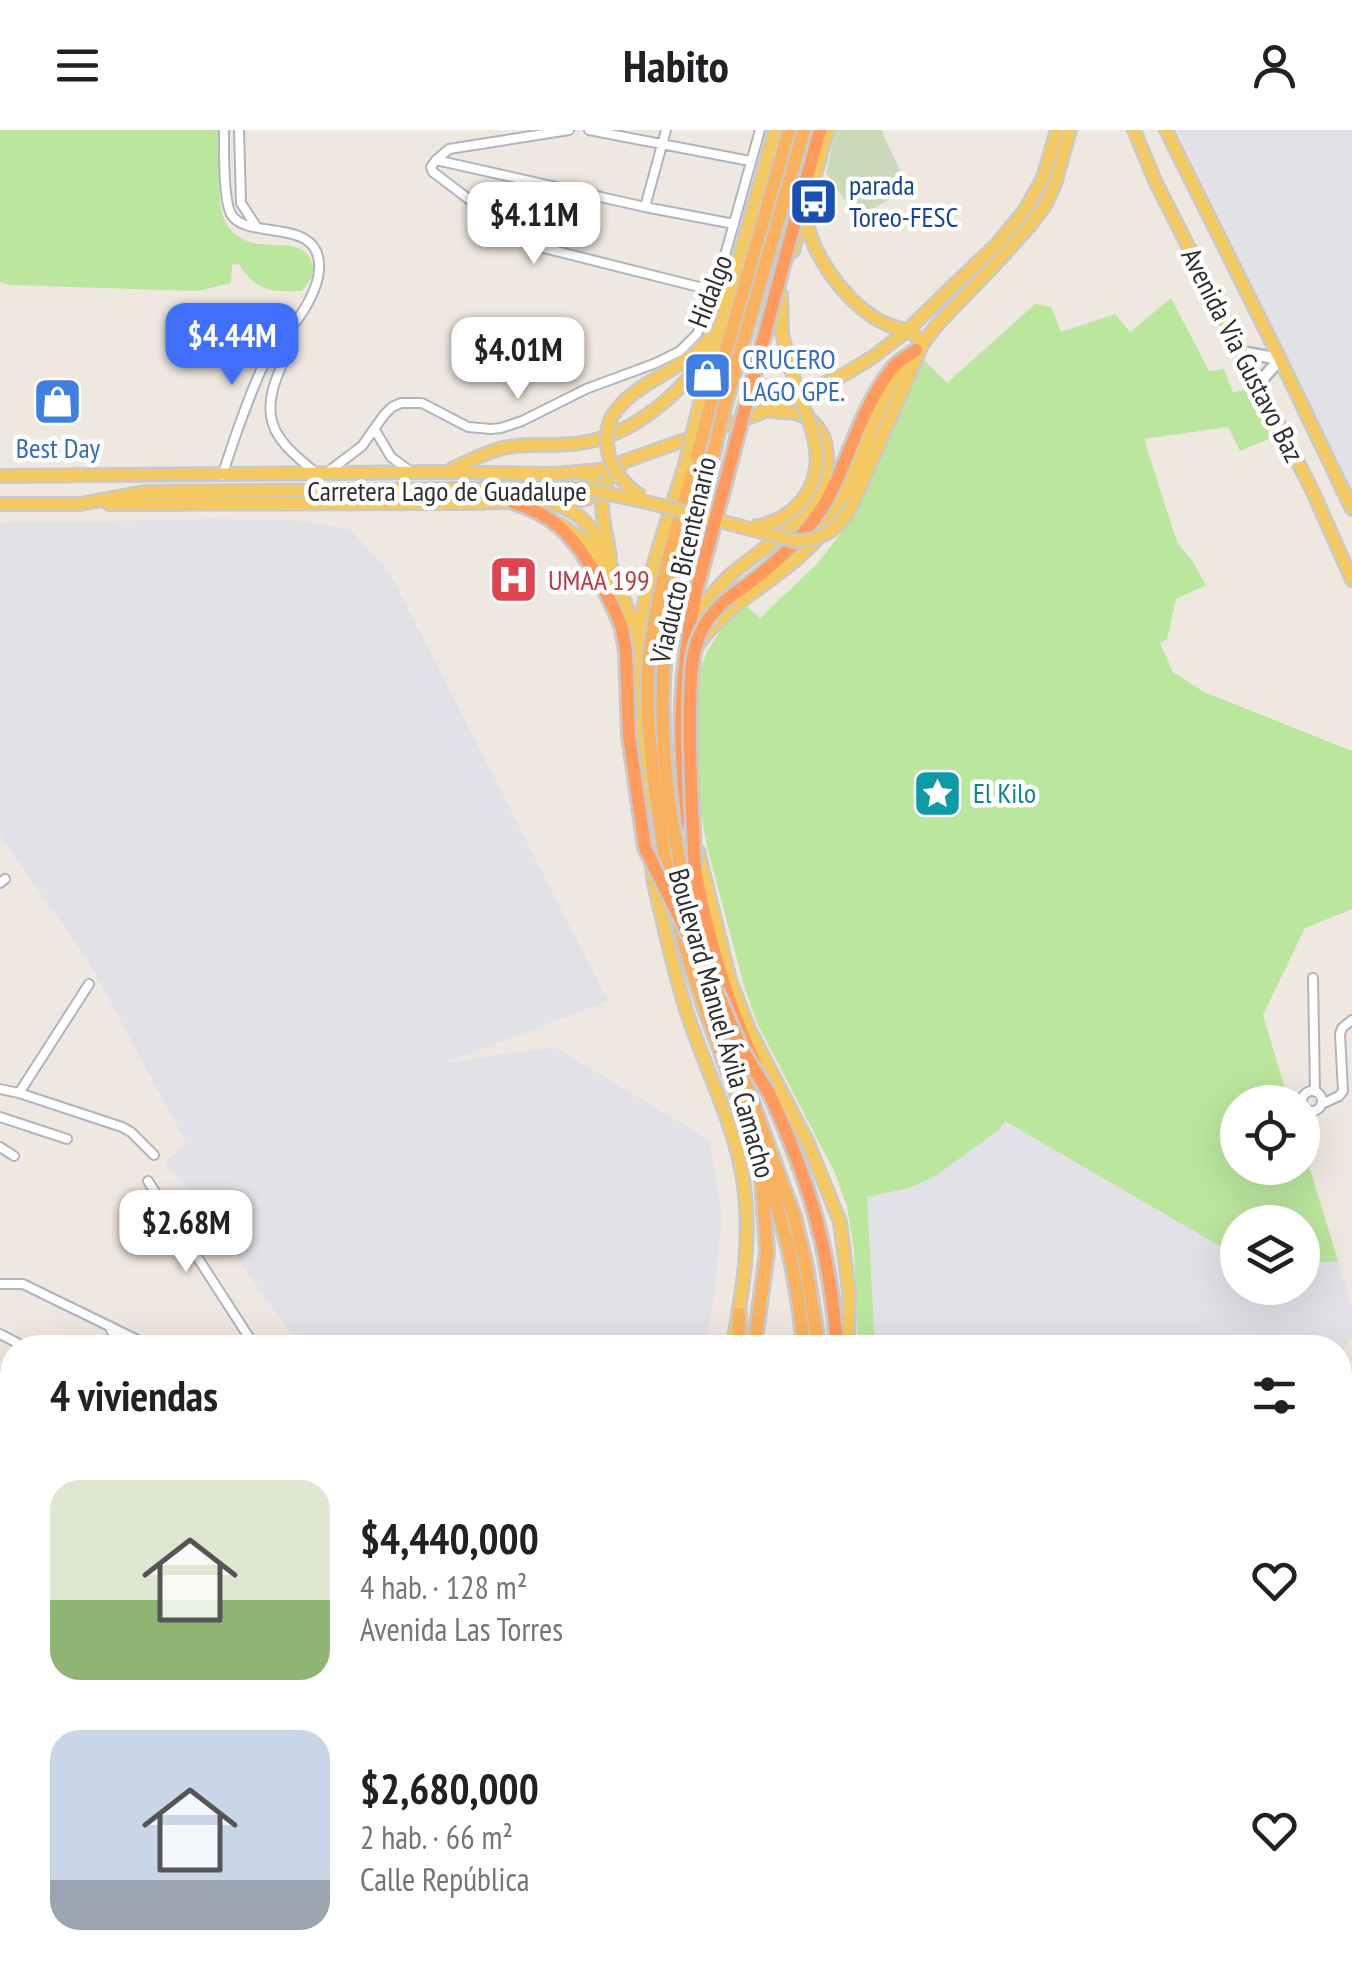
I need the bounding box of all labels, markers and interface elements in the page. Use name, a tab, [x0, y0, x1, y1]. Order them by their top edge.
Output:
text: Habito	[623, 36, 729, 94]
icon: menu	[50, 38, 105, 93]
icon: person	[1247, 38, 1302, 93]
place label: parada Toreo-FESC	[849, 166, 959, 235]
bus stop icon: parada Toreo-FESC	[788, 175, 840, 227]
pin: $4.11M	[453, 182, 615, 267]
text: $4.11M	[489, 193, 579, 235]
street label: Avenida Via Gustavo Baz	[1173, 241, 1313, 468]
street label: Hidalgo	[679, 249, 740, 333]
pin: $4.44M	[151, 303, 313, 388]
text: $4.44M	[187, 314, 277, 356]
pin: $4.01M	[437, 317, 599, 402]
text: $4.01M	[473, 328, 563, 370]
place label: CRUCERO LAGO GPE.	[742, 340, 845, 409]
shop icon: CRUCERO LAGO GPE.	[681, 349, 733, 401]
shop icon: Best Day	[32, 375, 84, 427]
place label: Best Day	[16, 429, 101, 466]
street label: Viaducto Bicentenario	[641, 453, 724, 668]
street label: Carretera Lago de Guadalupe	[307, 472, 587, 509]
hospital icon: UMAA 199	[487, 554, 539, 606]
place label: UMAA 199	[548, 561, 650, 598]
place icon: El Kilo	[912, 767, 964, 819]
place label: El Kilo	[973, 774, 1036, 811]
street label: Boulevard Manuel Ávila Camacho	[661, 864, 784, 1182]
map controls	[1220, 1085, 1320, 1305]
button: locate	[1220, 1085, 1320, 1185]
pin: $2.68M	[105, 1190, 267, 1275]
text: $2.68M	[141, 1201, 231, 1243]
button: layers	[1220, 1205, 1320, 1305]
text: 4 viviendas	[50, 1368, 218, 1423]
icon: filters	[1247, 1368, 1302, 1423]
text: $4,440,000	[360, 1511, 539, 1566]
icon: home	[130, 1520, 250, 1640]
icon: heart	[1247, 1553, 1302, 1608]
text: 4 hab. · 128 m²	[360, 1566, 527, 1608]
text: Avenida Las Torres	[360, 1608, 563, 1650]
text: $2,680,000	[360, 1761, 539, 1816]
icon: home	[130, 1770, 250, 1890]
icon: heart	[1247, 1803, 1302, 1858]
text: 2 hab. · 66 m²	[360, 1816, 513, 1858]
text: Calle República	[360, 1858, 530, 1900]

